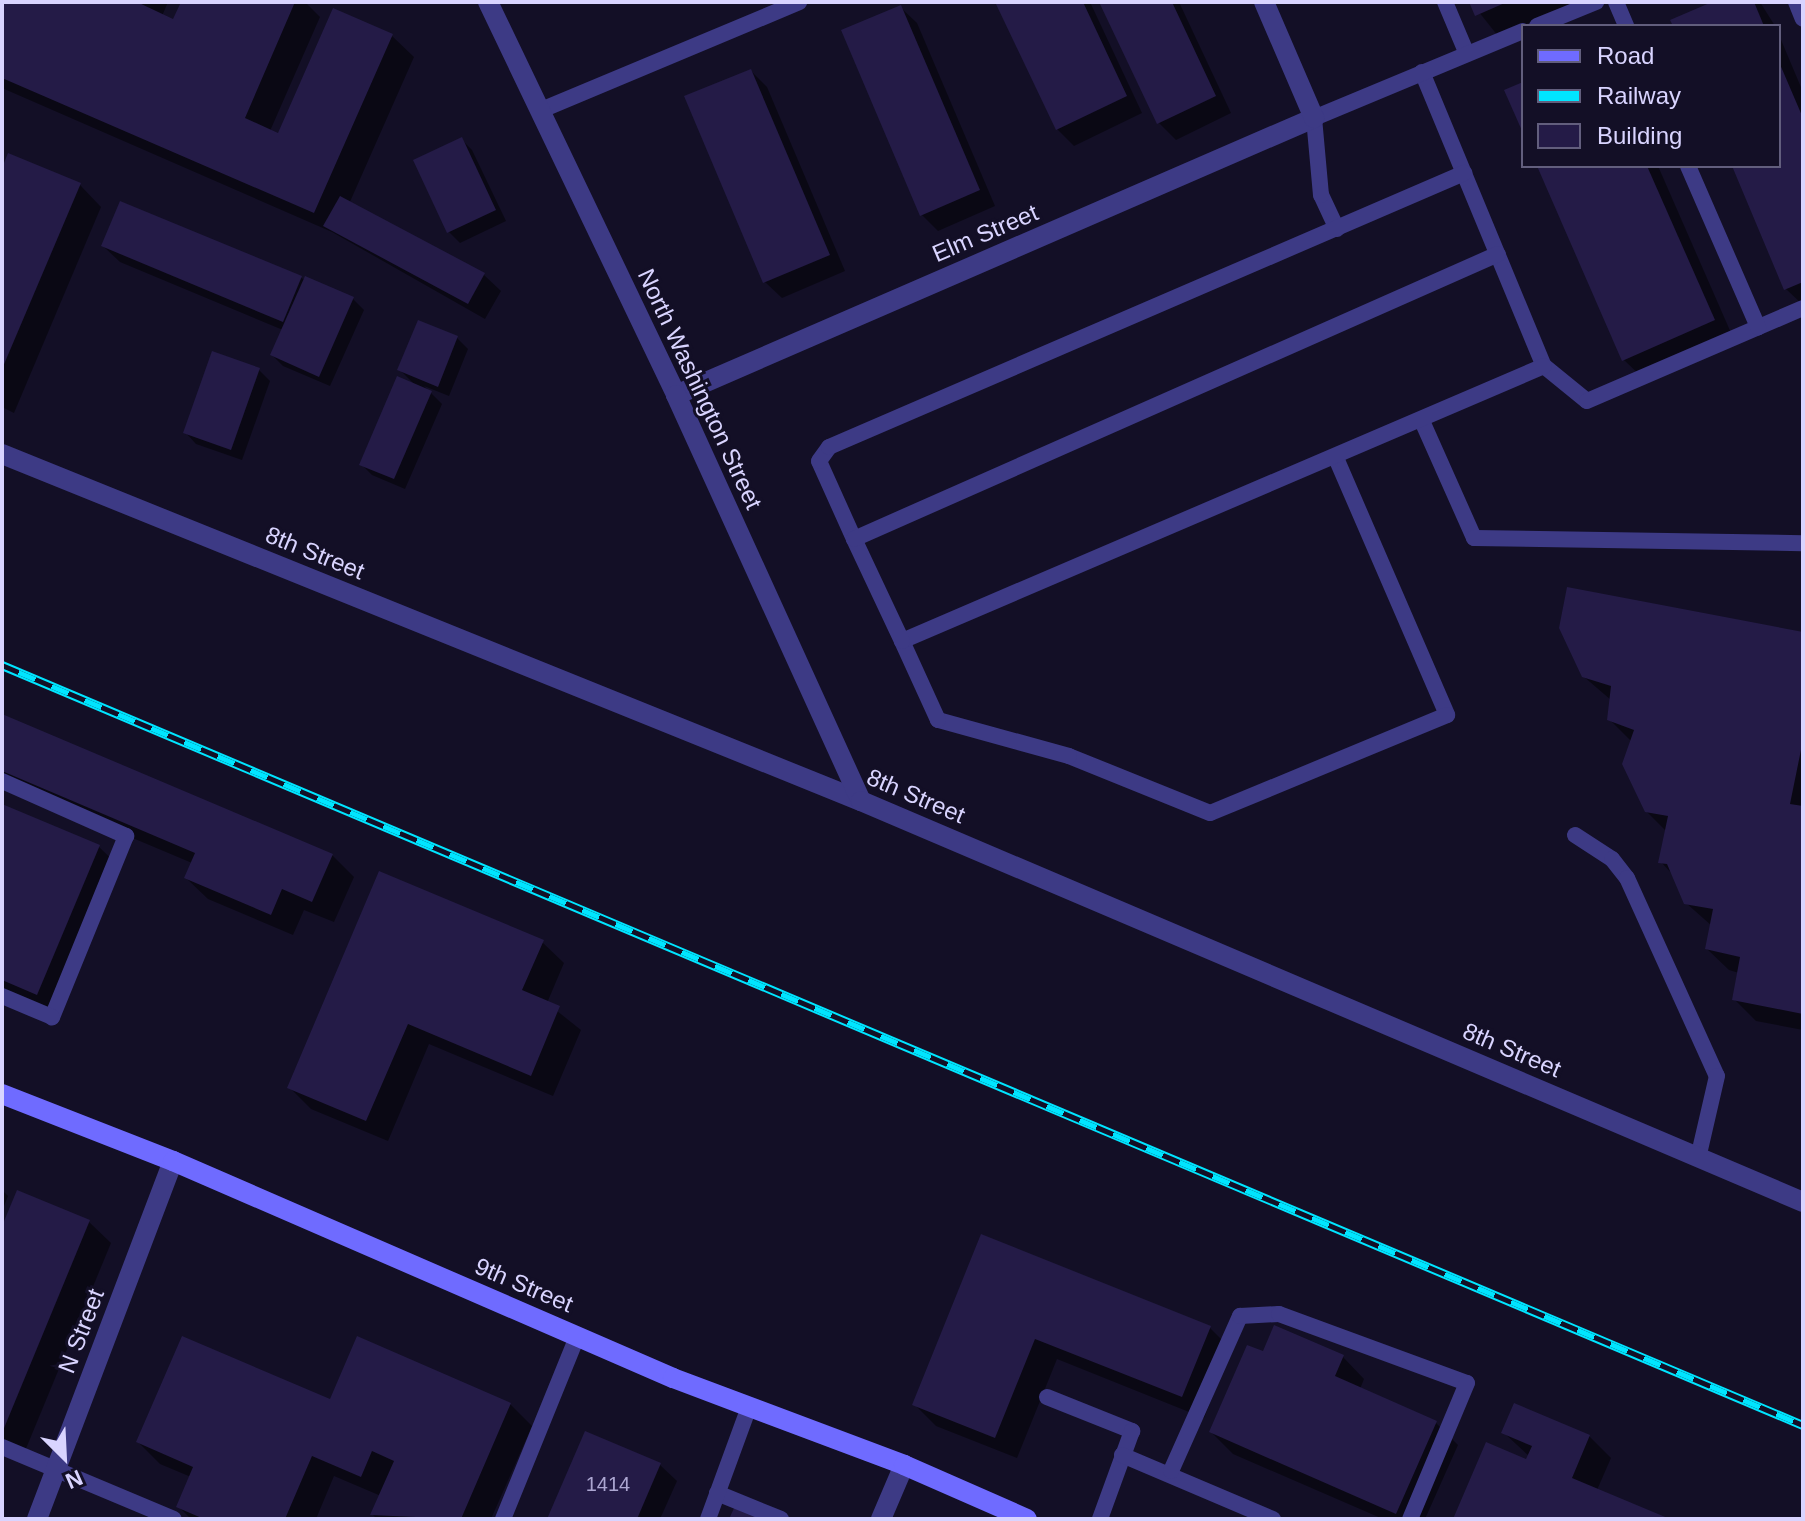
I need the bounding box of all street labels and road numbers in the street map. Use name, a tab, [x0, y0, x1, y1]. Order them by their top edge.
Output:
street label: Elm Street	[928, 198, 1042, 268]
street label: North Washington Street	[632, 264, 768, 514]
street label: 8th Street	[261, 520, 369, 586]
street label: 8th Street	[862, 762, 970, 830]
street label: 8th Street	[1458, 1016, 1566, 1084]
street label: 9th Street	[470, 1251, 578, 1319]
street label: N Street	[52, 1285, 110, 1377]

